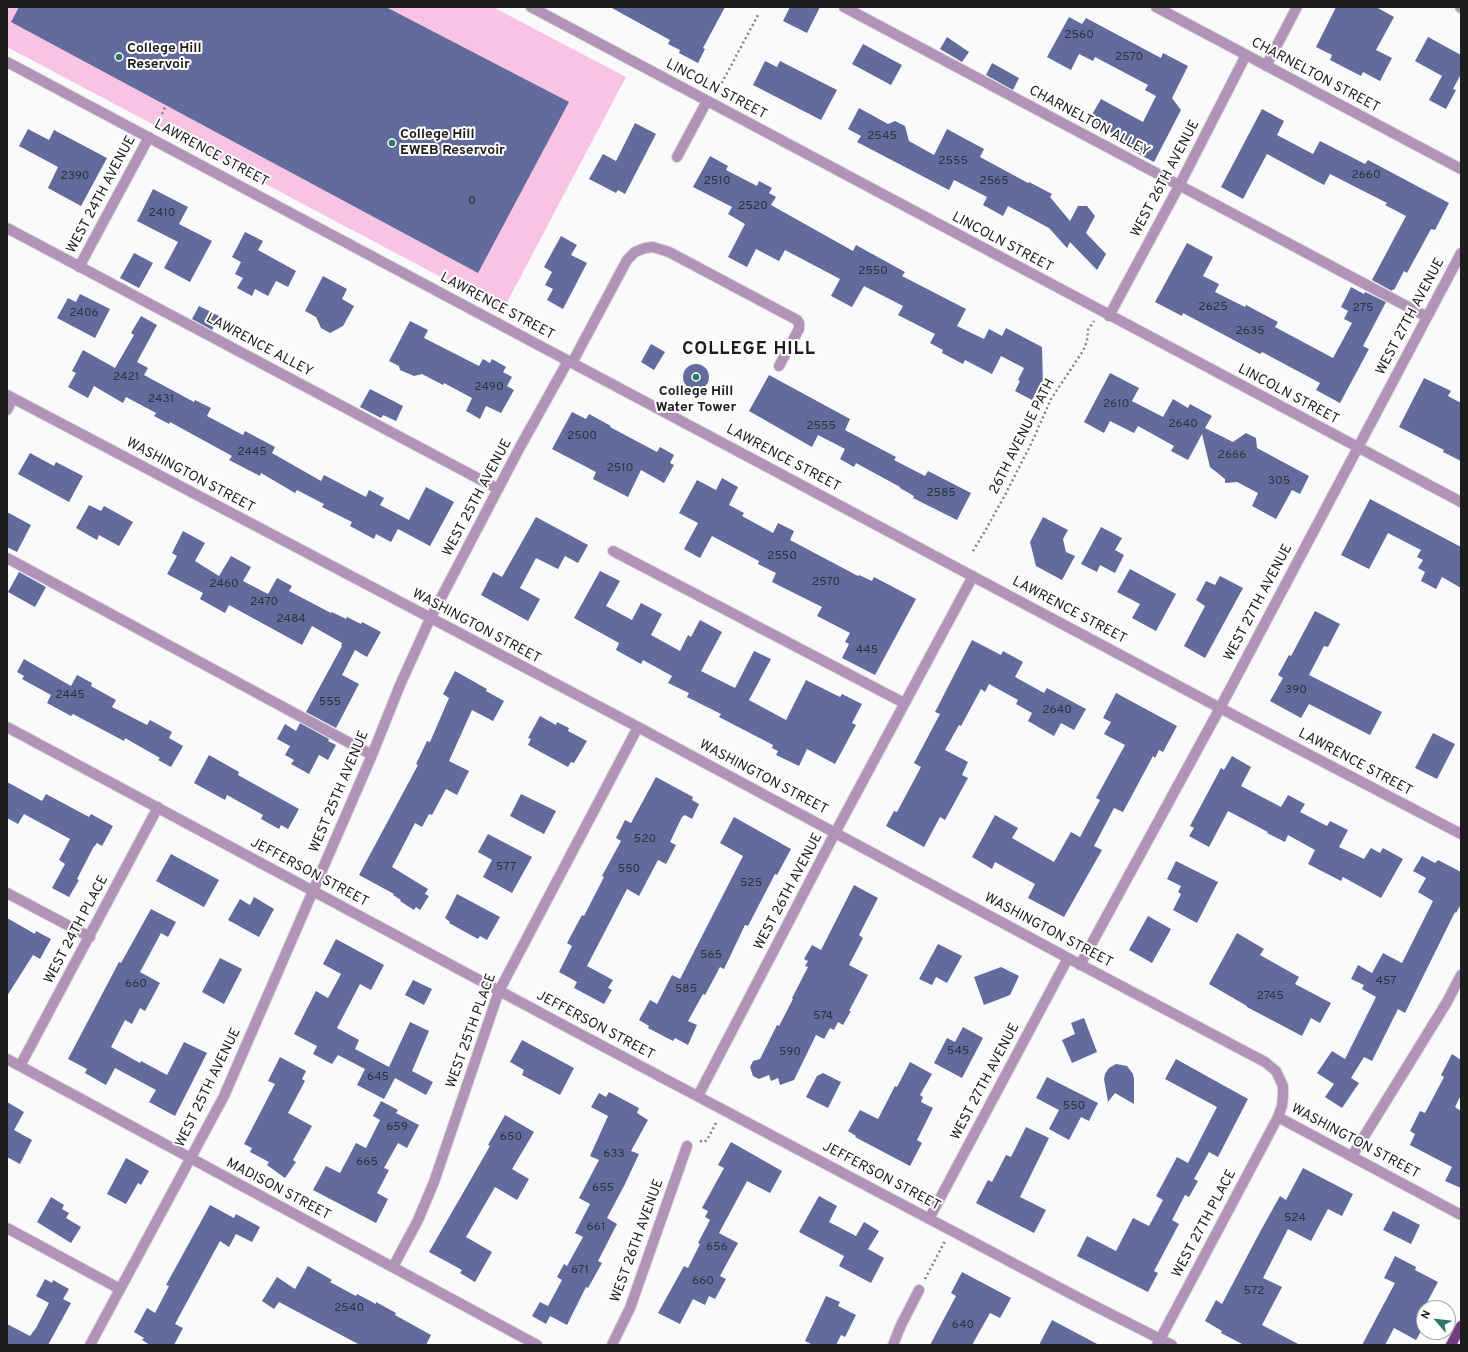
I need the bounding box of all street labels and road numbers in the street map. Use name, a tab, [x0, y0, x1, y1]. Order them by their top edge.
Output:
street label: CHARNELTON STREET	[1248, 35, 1382, 117]
street label: LINCOLN STREET	[663, 56, 769, 124]
street label: CHARNELTON ALLEY	[1026, 83, 1152, 161]
street label: LAWRENCE STREET	[151, 117, 271, 191]
street label: WEST 26TH AVENUE	[1128, 118, 1204, 240]
street label: WEST 24TH AVENUE	[64, 133, 140, 257]
street label: LINCOLN STREET	[949, 209, 1055, 277]
street label: WEST 27TH AVENUE	[1373, 256, 1449, 378]
street label: LAWRENCE STREET	[437, 270, 557, 344]
street label: LAWRENCE ALLEY	[203, 311, 315, 381]
street label: LINCOLN STREET	[1235, 361, 1341, 429]
street label: 26TH AVENUE PATH	[987, 377, 1059, 497]
street label: LAWRENCE STREET	[723, 422, 843, 496]
street label: WASHINGTON STREET	[123, 435, 257, 517]
street label: WEST 25TH AVENUE	[440, 436, 516, 560]
street label: WEST 27TH AVENUE	[1221, 542, 1297, 664]
street label: LAWRENCE STREET	[1009, 574, 1129, 648]
street label: WASHINGTON STREET	[409, 586, 543, 668]
street label: LAWRENCE STREET	[1295, 726, 1415, 800]
street label: WEST 25TH AVENUE	[307, 728, 373, 856]
street label: WASHINGTON STREET	[696, 737, 830, 819]
street label: WEST 26TH AVENUE	[751, 831, 827, 953]
street label: JEFFERSON STREET	[247, 835, 371, 911]
street label: WEST 24TH PLACE	[41, 873, 113, 987]
street label: WASHINGTON STREET	[981, 890, 1115, 972]
street label: WEST 25TH PLACE	[443, 971, 501, 1091]
street label: JEFFERSON STREET	[533, 988, 657, 1064]
street label: WEST 27TH AVENUE	[948, 1021, 1024, 1143]
street label: WEST 25TH AVENUE	[173, 1025, 245, 1151]
street label: WASHINGTON STREET	[1288, 1101, 1422, 1183]
street label: JEFFERSON STREET	[819, 1139, 943, 1215]
street label: MADISON STREET	[223, 1155, 333, 1225]
street label: WEST 27TH PLACE	[1169, 1167, 1241, 1281]
street label: WEST 26TH AVENUE	[608, 1177, 668, 1305]

